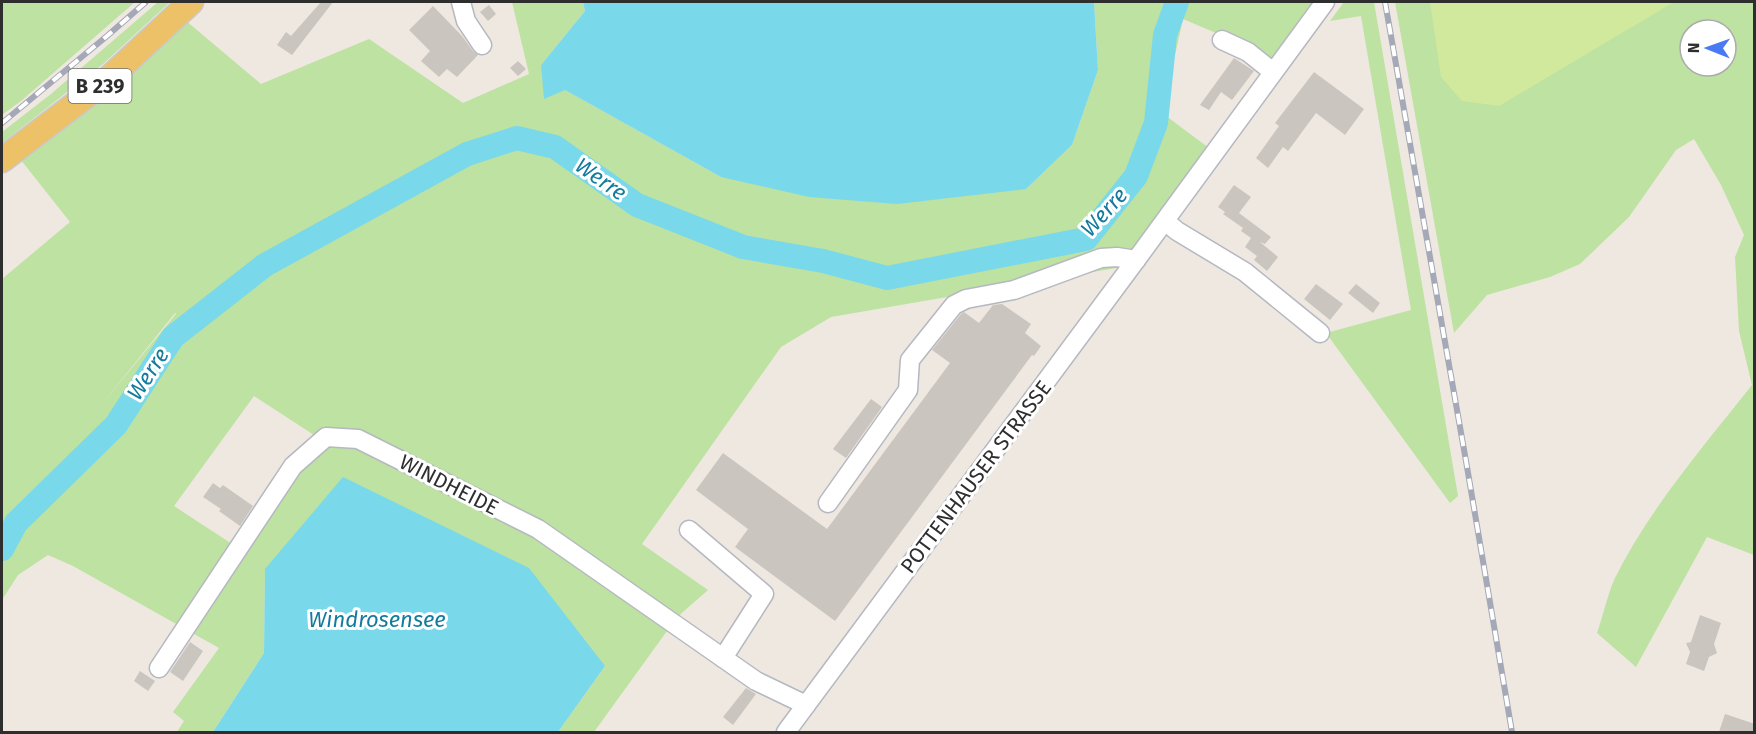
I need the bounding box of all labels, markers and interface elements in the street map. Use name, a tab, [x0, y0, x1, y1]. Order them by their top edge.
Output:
north arrow	[1678, 18, 1738, 78]
text: N	[1684, 42, 1703, 53]
road number: B 239	[68, 69, 132, 103]
water label: Werre	[570, 152, 632, 206]
water label: Werre	[1075, 182, 1133, 242]
water label: Werre	[121, 343, 175, 405]
street label: POTTENHAUSER STRASSE	[895, 376, 1057, 578]
street label: WINDHEIDE	[395, 449, 503, 521]
water label: Windrosensee	[308, 606, 446, 633]

